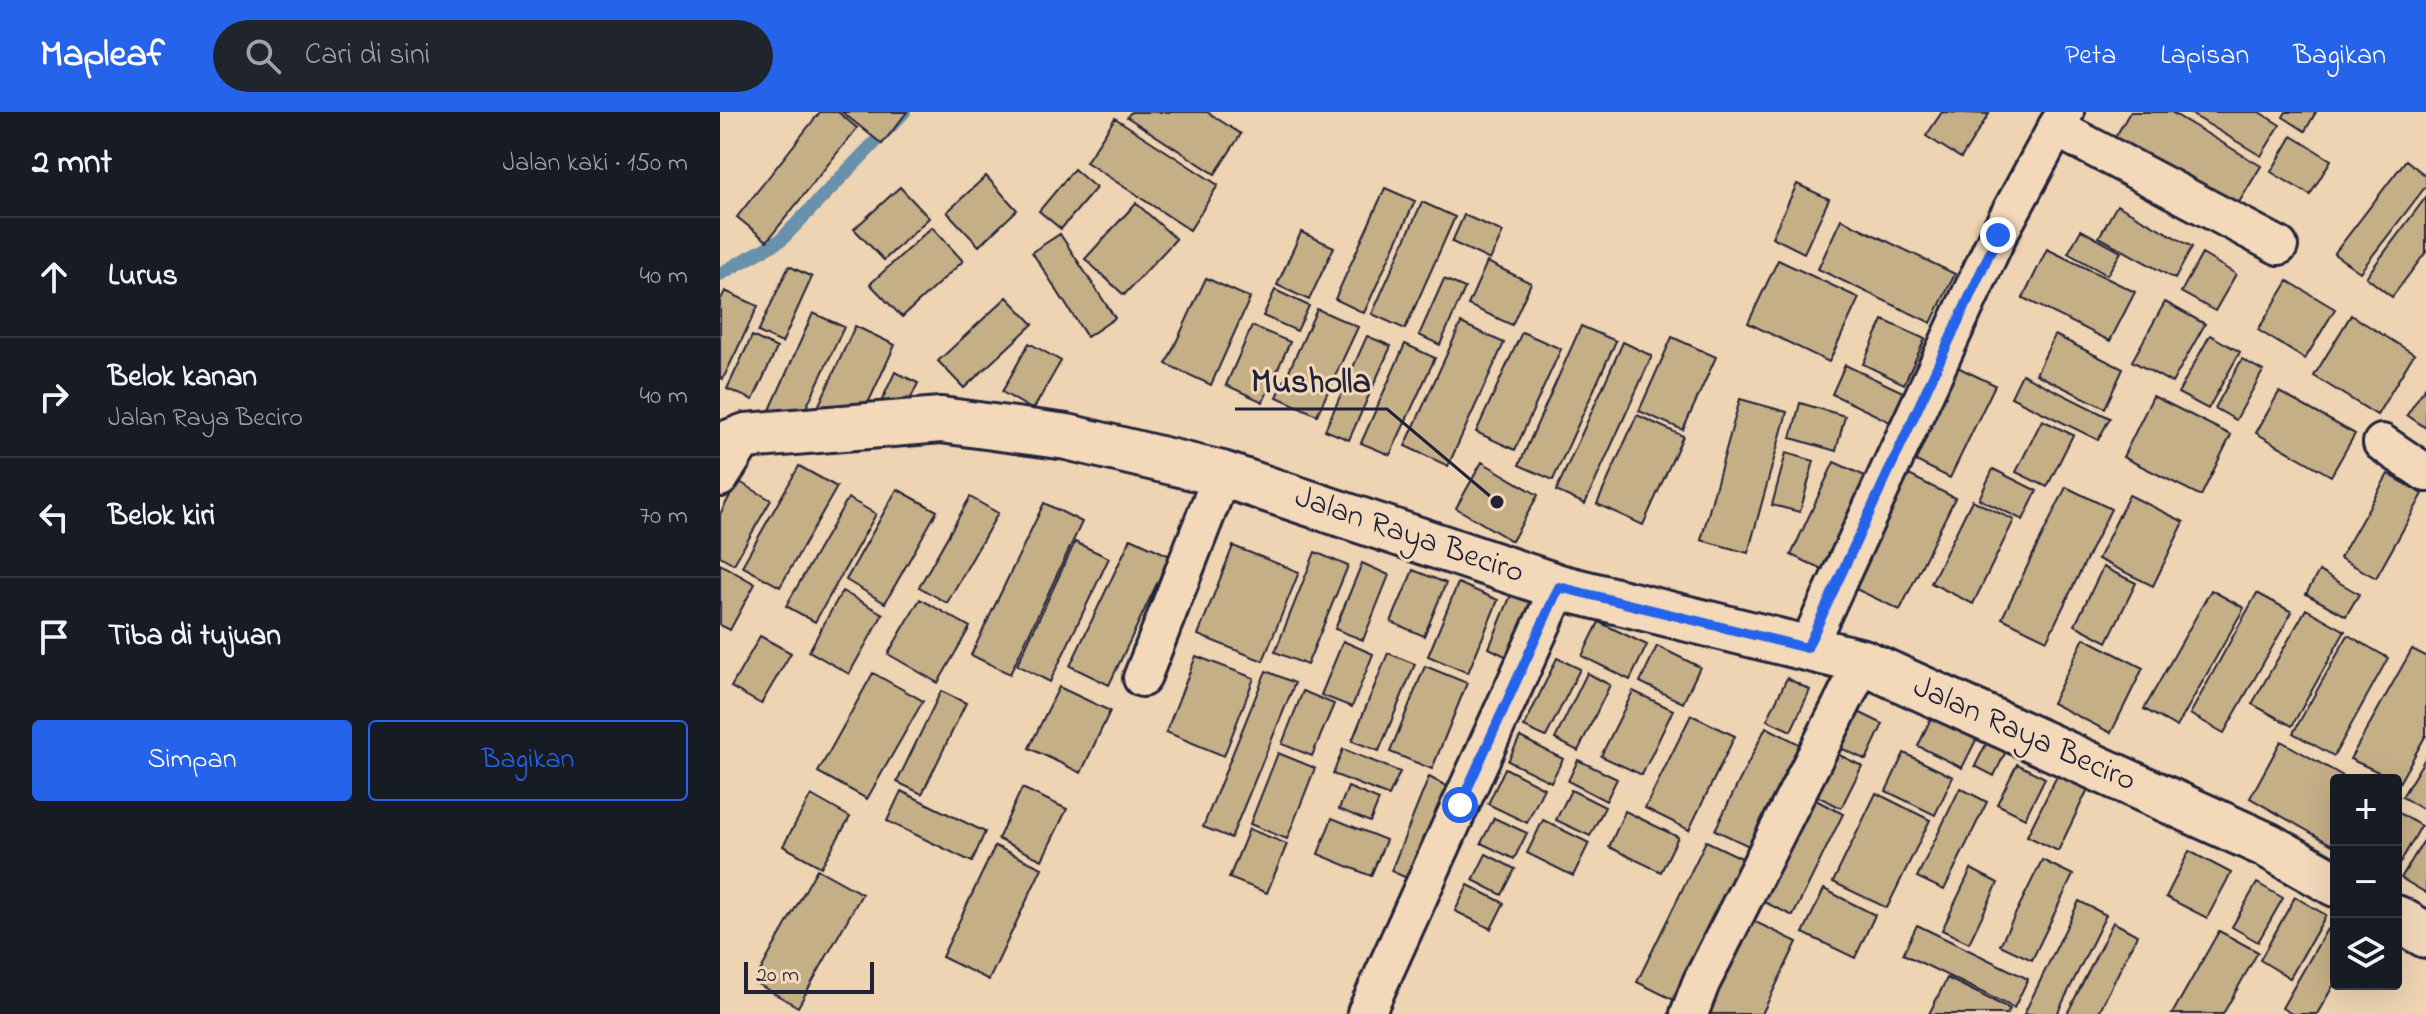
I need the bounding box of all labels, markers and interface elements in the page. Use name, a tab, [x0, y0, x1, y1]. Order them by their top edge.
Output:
search box	[213, 20, 773, 92]
text: Mapleaf	[40, 28, 165, 84]
icon: search	[241, 34, 285, 78]
text: Cari di sini	[305, 34, 430, 78]
text: Peta	[2065, 36, 2116, 77]
text: Lapisan	[2160, 36, 2249, 77]
text: Bagikan	[2293, 36, 2386, 77]
text: 2 mnt	[32, 139, 112, 189]
text: Jalan kaki · 150 m	[502, 145, 688, 183]
route end	[1980, 217, 2016, 253]
icon: ahead	[32, 255, 76, 299]
text: Lurus	[108, 255, 178, 299]
text: 40 m	[639, 258, 688, 296]
callout: Musholla	[1235, 351, 1387, 409]
text: Belok kanan	[108, 356, 257, 400]
text: Musholla	[1251, 359, 1371, 409]
icon: right	[32, 375, 76, 419]
text: 40 m	[639, 378, 688, 416]
text: Jalan Raya Beciro	[108, 400, 303, 438]
street label: Jalan Raya Beciro	[1288, 475, 1530, 597]
icon: left	[32, 495, 76, 539]
text: Belok kiri	[108, 495, 215, 539]
text: 70 m	[639, 498, 688, 536]
icon: arrive	[32, 615, 76, 659]
text: Tiba di tujuan	[108, 615, 281, 659]
street label: Jalan Raya Beciro	[1905, 665, 2143, 805]
button: Simpan	[32, 720, 352, 801]
button: Bagikan	[368, 720, 688, 801]
map controls	[2330, 774, 2402, 990]
button: +	[2330, 774, 2402, 846]
route start	[1442, 787, 1478, 823]
button: −	[2330, 846, 2402, 918]
button: layers	[2330, 918, 2402, 990]
scale bar	[744, 958, 874, 994]
text: 20 m	[756, 960, 799, 992]

